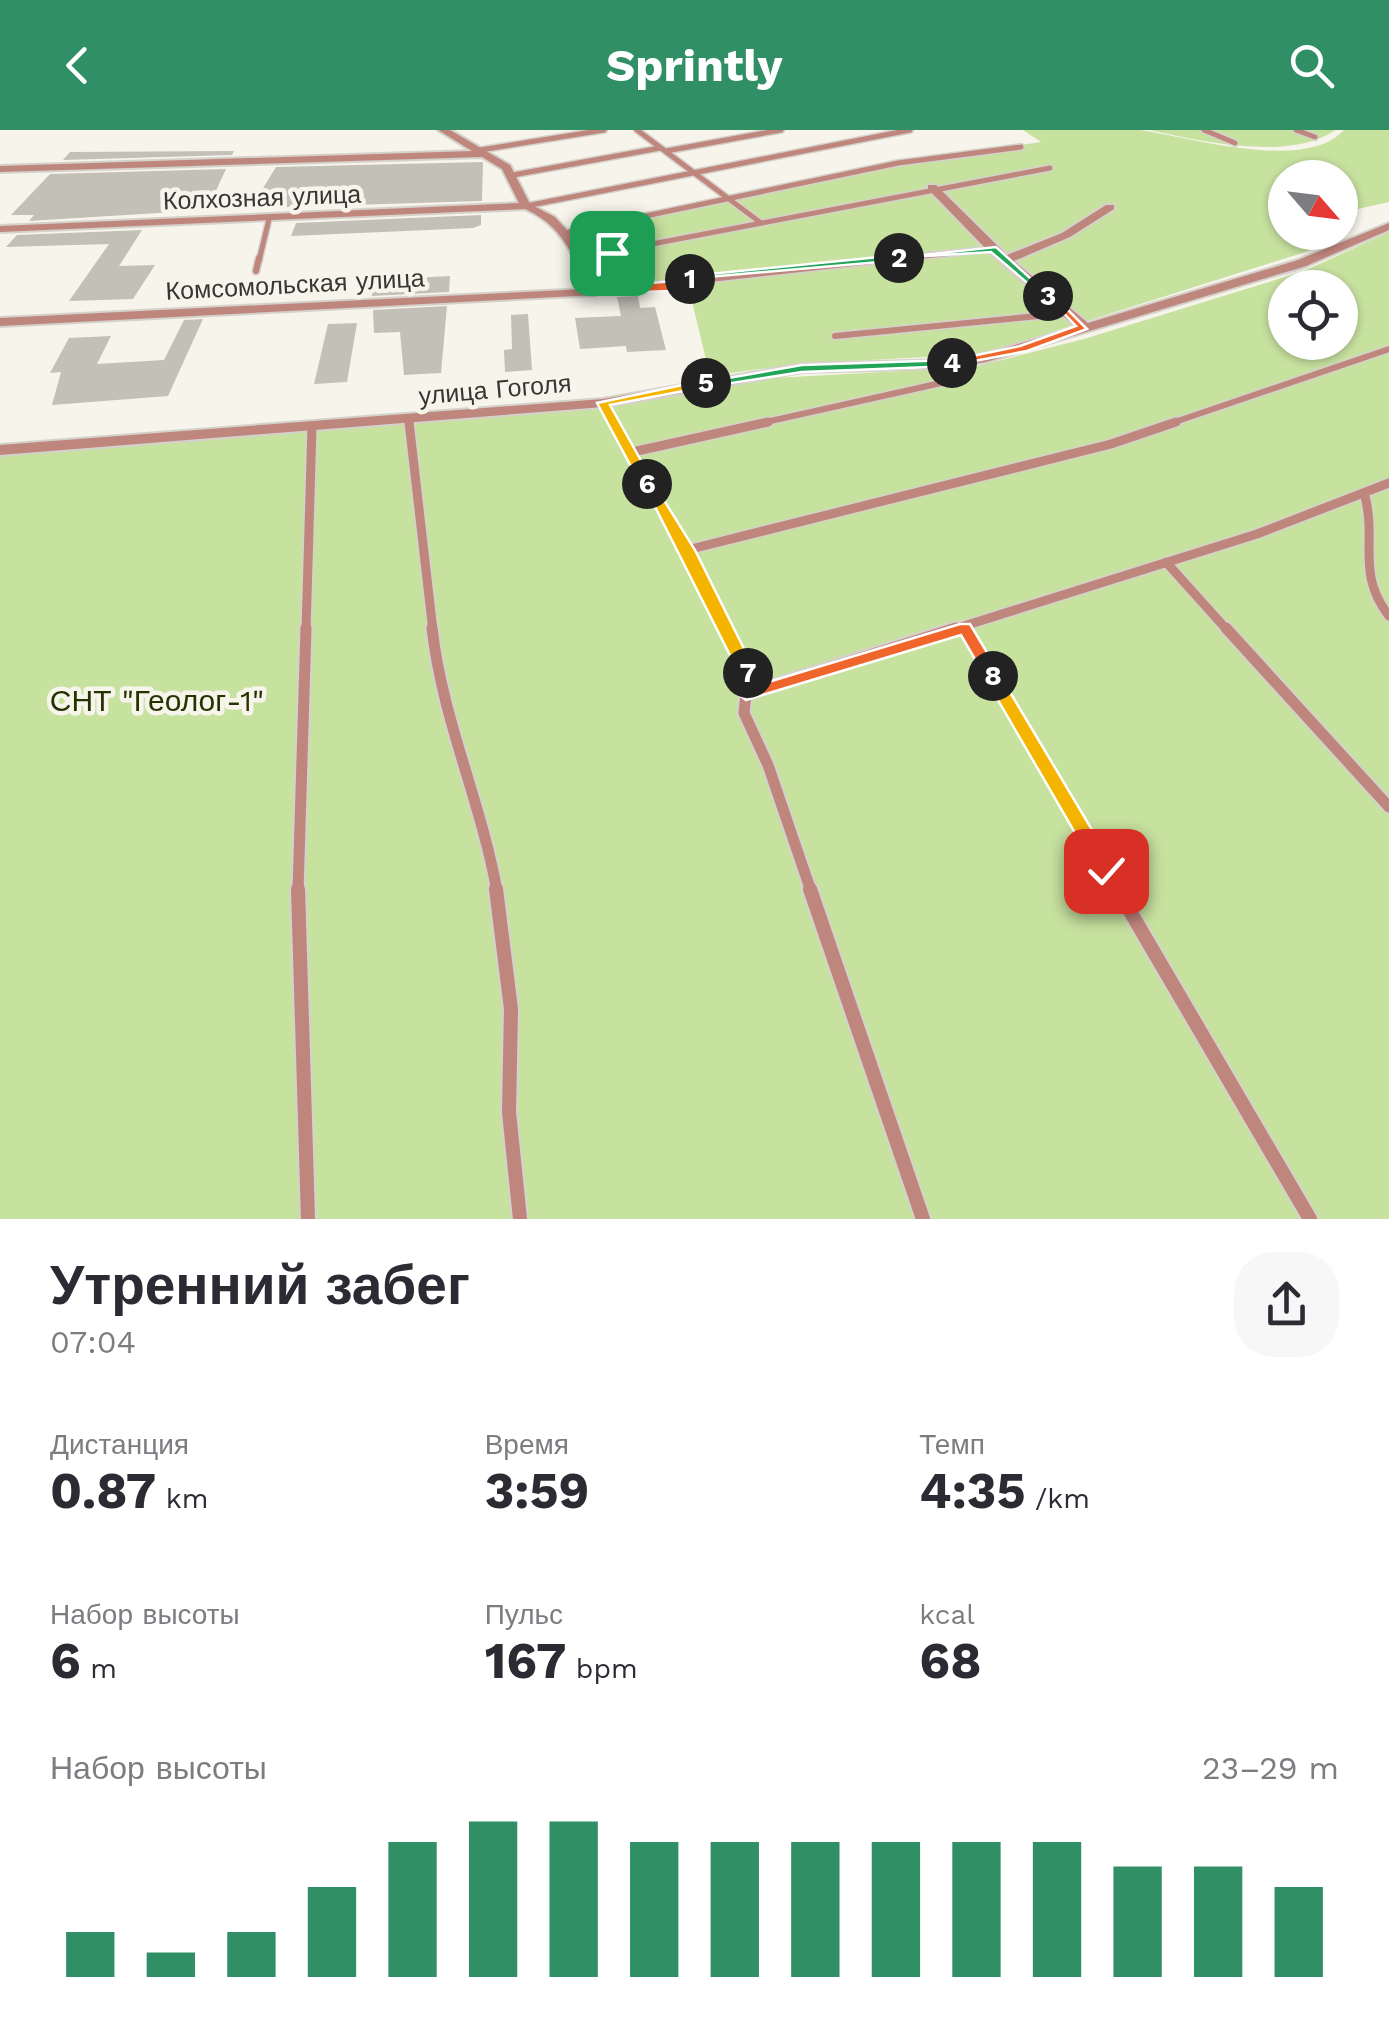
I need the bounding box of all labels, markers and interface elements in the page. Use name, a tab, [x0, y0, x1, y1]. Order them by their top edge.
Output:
icon: back	[50, 38, 105, 93]
icon: search	[1284, 38, 1339, 93]
text: Sprintly	[606, 39, 783, 92]
north arrow	[1268, 160, 1358, 250]
map controls	[1268, 160, 1358, 360]
street label: Колхозная улица	[162, 180, 362, 215]
pin	[570, 211, 655, 296]
icon: arrive	[585, 226, 640, 281]
pin: 2	[874, 233, 924, 283]
text: 2	[891, 241, 907, 274]
pin: 1	[665, 254, 715, 304]
text: 1	[684, 262, 696, 295]
street label: Комсомольская улица	[165, 263, 425, 306]
button: locate	[1268, 270, 1358, 360]
pin: 3	[1023, 271, 1073, 321]
text: 3	[1040, 279, 1056, 312]
pin: 4	[927, 338, 977, 388]
text: 4	[943, 346, 961, 379]
pin: 5	[681, 358, 731, 408]
text: 5	[698, 366, 714, 399]
street label: улица Гоголя	[418, 368, 573, 411]
pin: 6	[622, 459, 672, 509]
text: 6	[638, 467, 656, 500]
pin: 7	[723, 648, 773, 698]
pin: 8	[968, 651, 1018, 701]
text: 7	[739, 656, 757, 689]
text: 8	[984, 659, 1002, 692]
park label: СНТ "Геолог-1"	[50, 683, 264, 718]
pin	[1064, 829, 1149, 914]
icon: check	[1079, 844, 1134, 899]
button: share	[1234, 1252, 1339, 1357]
text: Утренний забег	[50, 1253, 470, 1317]
text: 07:04	[50, 1323, 136, 1361]
text: Дистанция	[50, 1428, 189, 1461]
text: Время	[485, 1428, 569, 1461]
text: Темп	[919, 1428, 985, 1461]
text: 0.87	[50, 1461, 156, 1520]
text: 3:59	[485, 1461, 589, 1520]
text: 4:35	[919, 1461, 1026, 1520]
text: km	[156, 1482, 208, 1515]
text: /km	[1026, 1482, 1090, 1515]
text: Набор высоты	[50, 1598, 240, 1631]
text: Пульс	[485, 1598, 563, 1631]
text: kcal	[919, 1598, 975, 1631]
text: 6	[50, 1631, 81, 1690]
text: 167	[485, 1631, 566, 1690]
text: 68	[919, 1631, 981, 1690]
text: m	[81, 1652, 117, 1685]
text: bpm	[566, 1652, 638, 1685]
text: Набор высоты	[50, 1749, 267, 1787]
text: 23–29 m	[1202, 1749, 1339, 1787]

